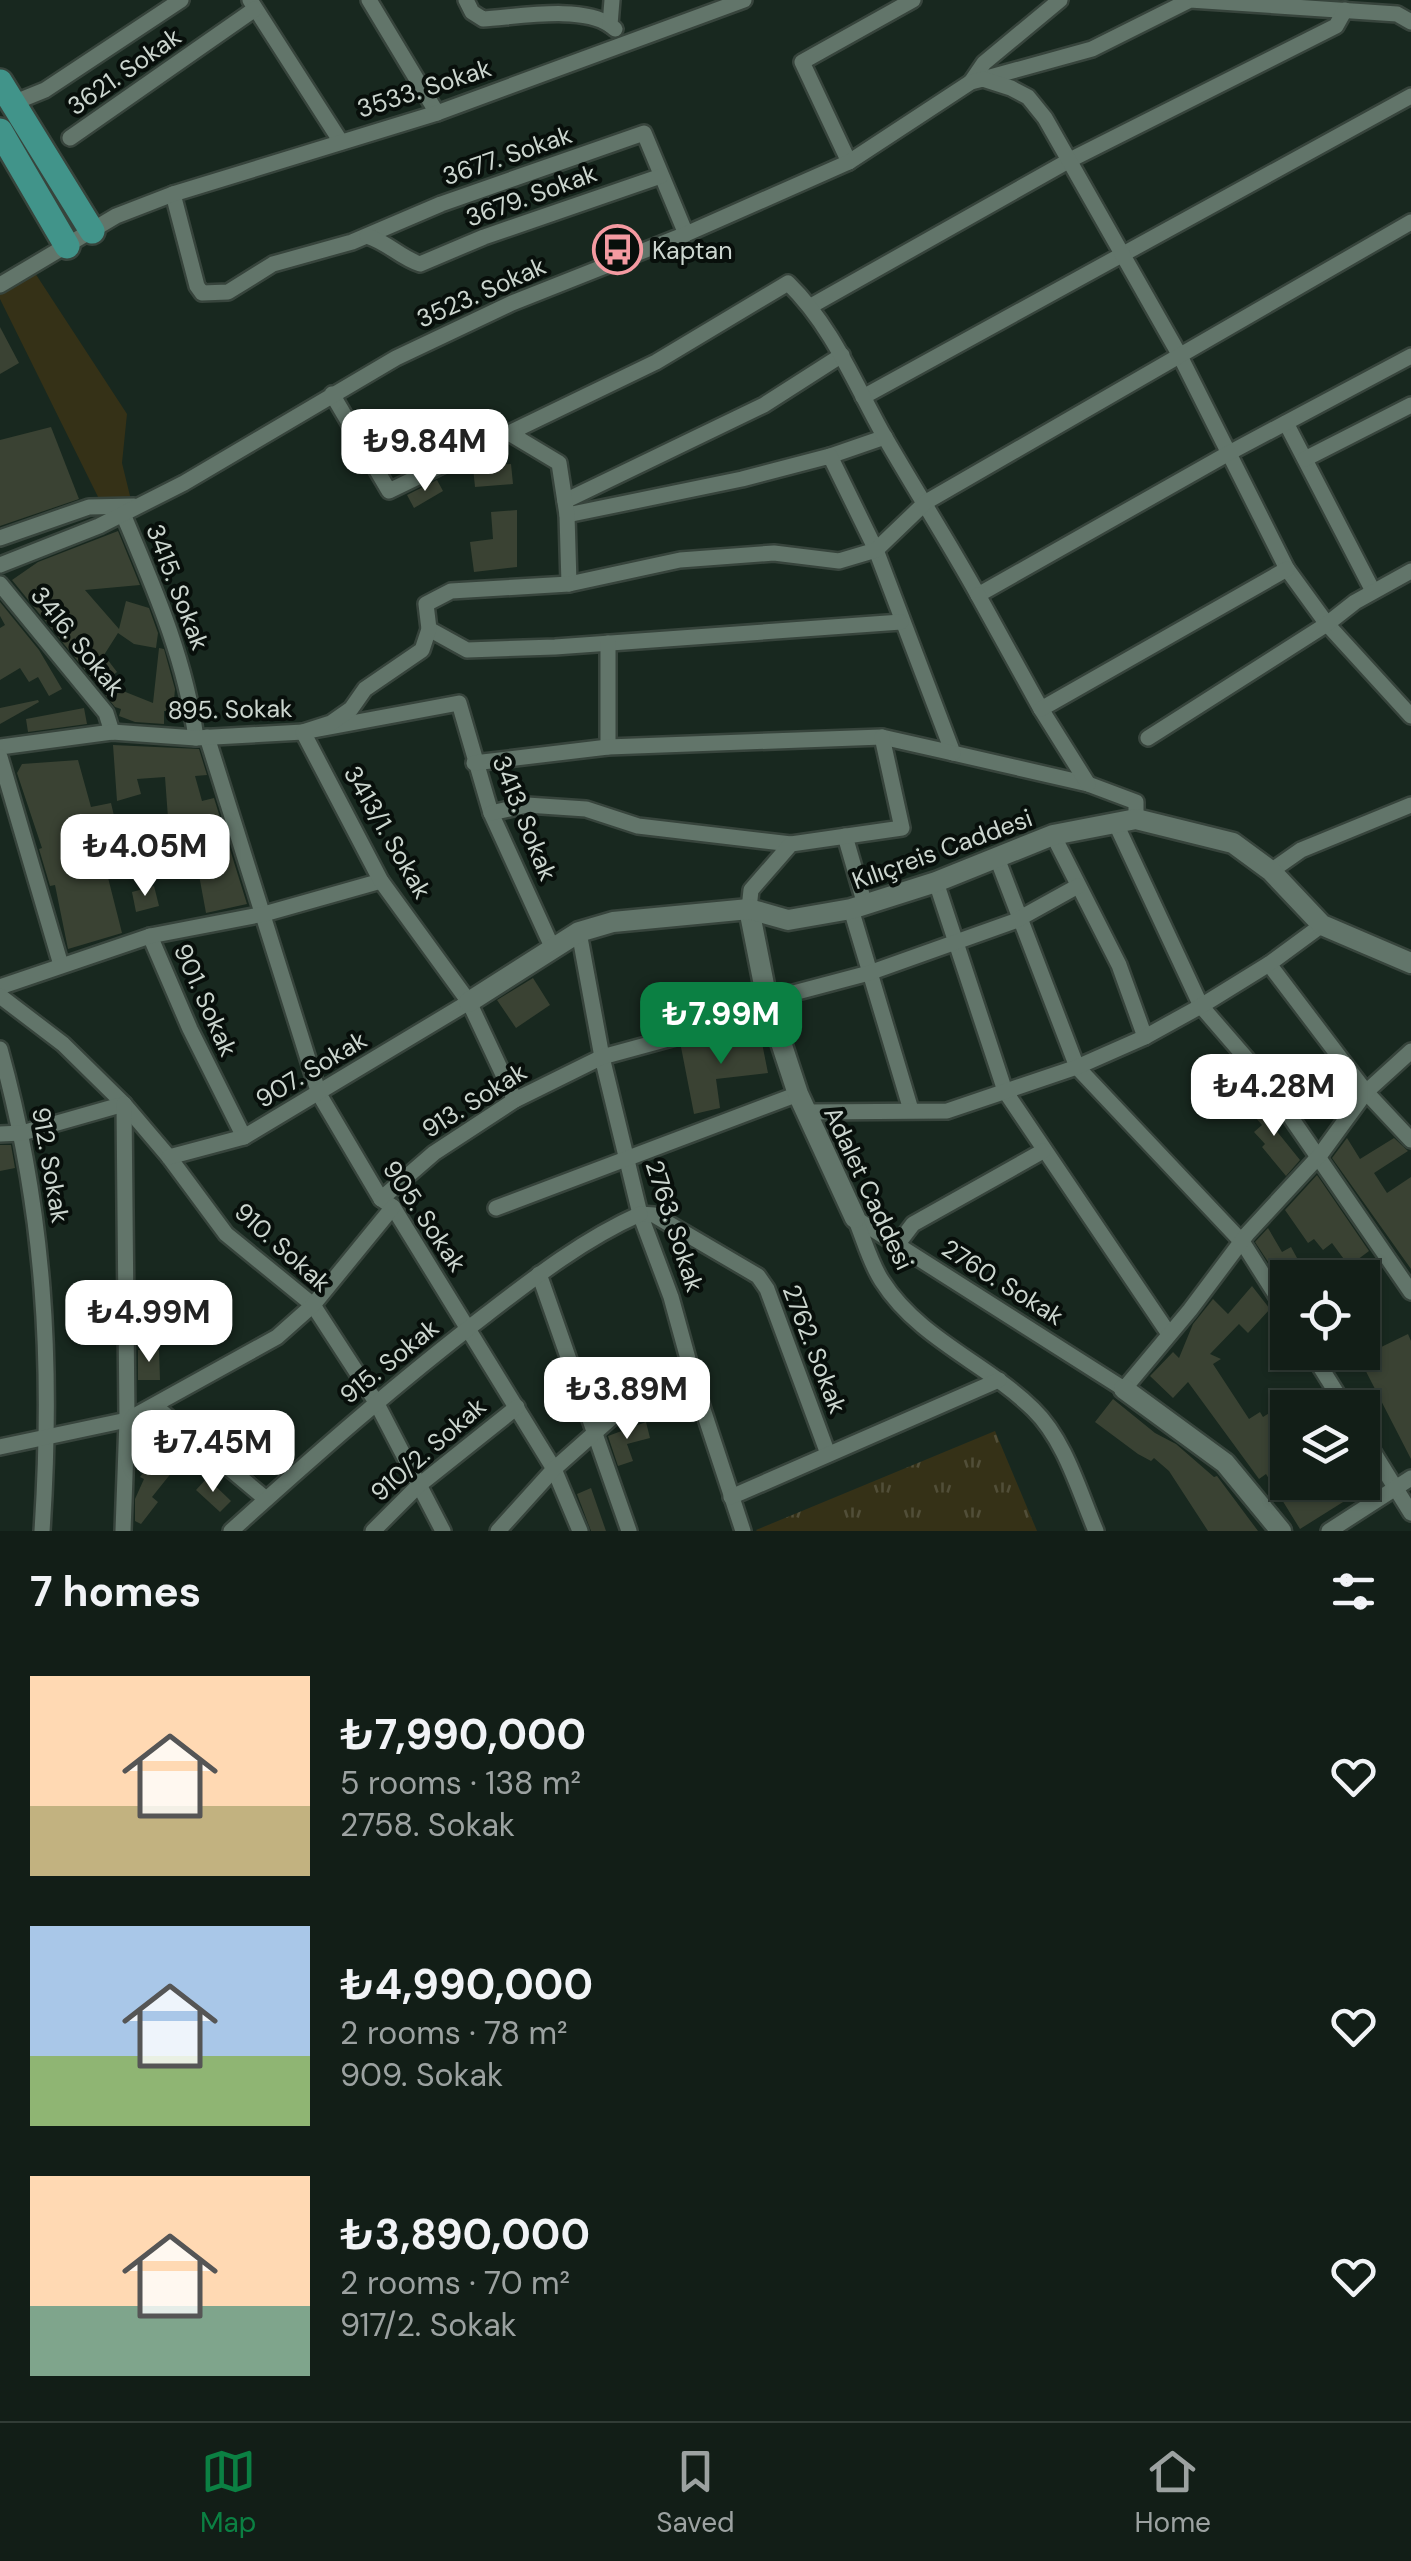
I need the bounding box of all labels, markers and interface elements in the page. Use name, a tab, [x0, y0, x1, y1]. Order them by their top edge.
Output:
street label: 3621. Sokak	[61, 20, 188, 123]
street label: 3533. Sokak	[353, 51, 496, 126]
street label: 3677. Sokak	[438, 118, 577, 193]
street label: 3679. Sokak	[461, 156, 602, 234]
bus stop icon: Kaptan	[591, 224, 643, 276]
place label: Kaptan	[652, 234, 733, 267]
street label: 3523. Sokak	[411, 249, 551, 336]
pin: ₺9.84M	[344, 409, 506, 494]
text: ₺9.84M	[363, 420, 487, 462]
street label: 3415. Sokak	[138, 519, 217, 655]
street label: 3416. Sokak	[23, 580, 132, 703]
street label: 895. Sokak	[167, 692, 293, 727]
street label: 3413. Sokak	[484, 751, 565, 886]
street label: 3413/1. Sokak	[336, 760, 439, 905]
street label: Kılıçreis Caddesi	[848, 802, 1037, 897]
pin: ₺4.05M	[64, 814, 226, 899]
text: ₺4.05M	[83, 825, 207, 867]
street label: 901. Sokak	[166, 939, 245, 1062]
pin: ₺7.99M	[640, 982, 802, 1067]
text: ₺7.99M	[662, 993, 780, 1035]
street label: 907. Sokak	[250, 1023, 373, 1115]
pin: ₺4.28M	[1193, 1054, 1355, 1139]
street label: 913. Sokak	[416, 1055, 533, 1146]
text: ₺4.28M	[1213, 1065, 1335, 1107]
street label: Adalet Caddesi	[816, 1101, 921, 1275]
street label: 912. Sokak	[24, 1105, 77, 1226]
street label: 905. Sokak	[375, 1154, 474, 1279]
street label: 2763. Sokak	[638, 1156, 711, 1297]
street label: 910. Sokak	[227, 1195, 338, 1300]
street label: 2760. Sokak	[935, 1232, 1070, 1333]
map controls	[1270, 1260, 1380, 1500]
button: locate	[1270, 1260, 1380, 1370]
pin: ₺4.99M	[68, 1280, 230, 1365]
street label: 2762. Sokak	[775, 1280, 854, 1419]
text: ₺4.99M	[87, 1291, 211, 1333]
street label: 915. Sokak	[333, 1311, 446, 1411]
pin: ₺3.89M	[546, 1357, 708, 1442]
text: ₺3.89M	[566, 1368, 688, 1410]
street label: 910/2. Sokak	[364, 1390, 493, 1509]
button: layers	[1270, 1390, 1380, 1500]
pin: ₺7.45M	[132, 1410, 294, 1495]
text: ₺7.45M	[154, 1421, 272, 1463]
text: 7 homes	[30, 1564, 201, 1619]
icon: filters	[1326, 1564, 1381, 1619]
text: ₺7,990,000	[340, 1707, 586, 1762]
icon: home	[110, 1716, 230, 1836]
icon: heart	[1326, 1749, 1381, 1804]
text: 5 rooms · 138 m²	[340, 1762, 581, 1804]
text: 2758. Sokak	[340, 1804, 515, 1846]
text: ₺4,990,000	[340, 1957, 593, 2012]
icon: home	[110, 1966, 230, 2086]
icon: heart	[1326, 1999, 1381, 2054]
text: 2 rooms · 78 m²	[340, 2012, 568, 2054]
text: 909. Sokak	[340, 2054, 503, 2096]
text: ₺3,890,000	[340, 2207, 590, 2262]
icon: home	[110, 2216, 230, 2336]
icon: heart	[1326, 2249, 1381, 2304]
text: 2 rooms · 70 m²	[340, 2262, 570, 2304]
text: 917/2. Sokak	[340, 2304, 517, 2346]
tab: Map	[200, 2444, 256, 2541]
tab: Saved	[656, 2444, 735, 2541]
tab: Home	[1135, 2444, 1211, 2541]

